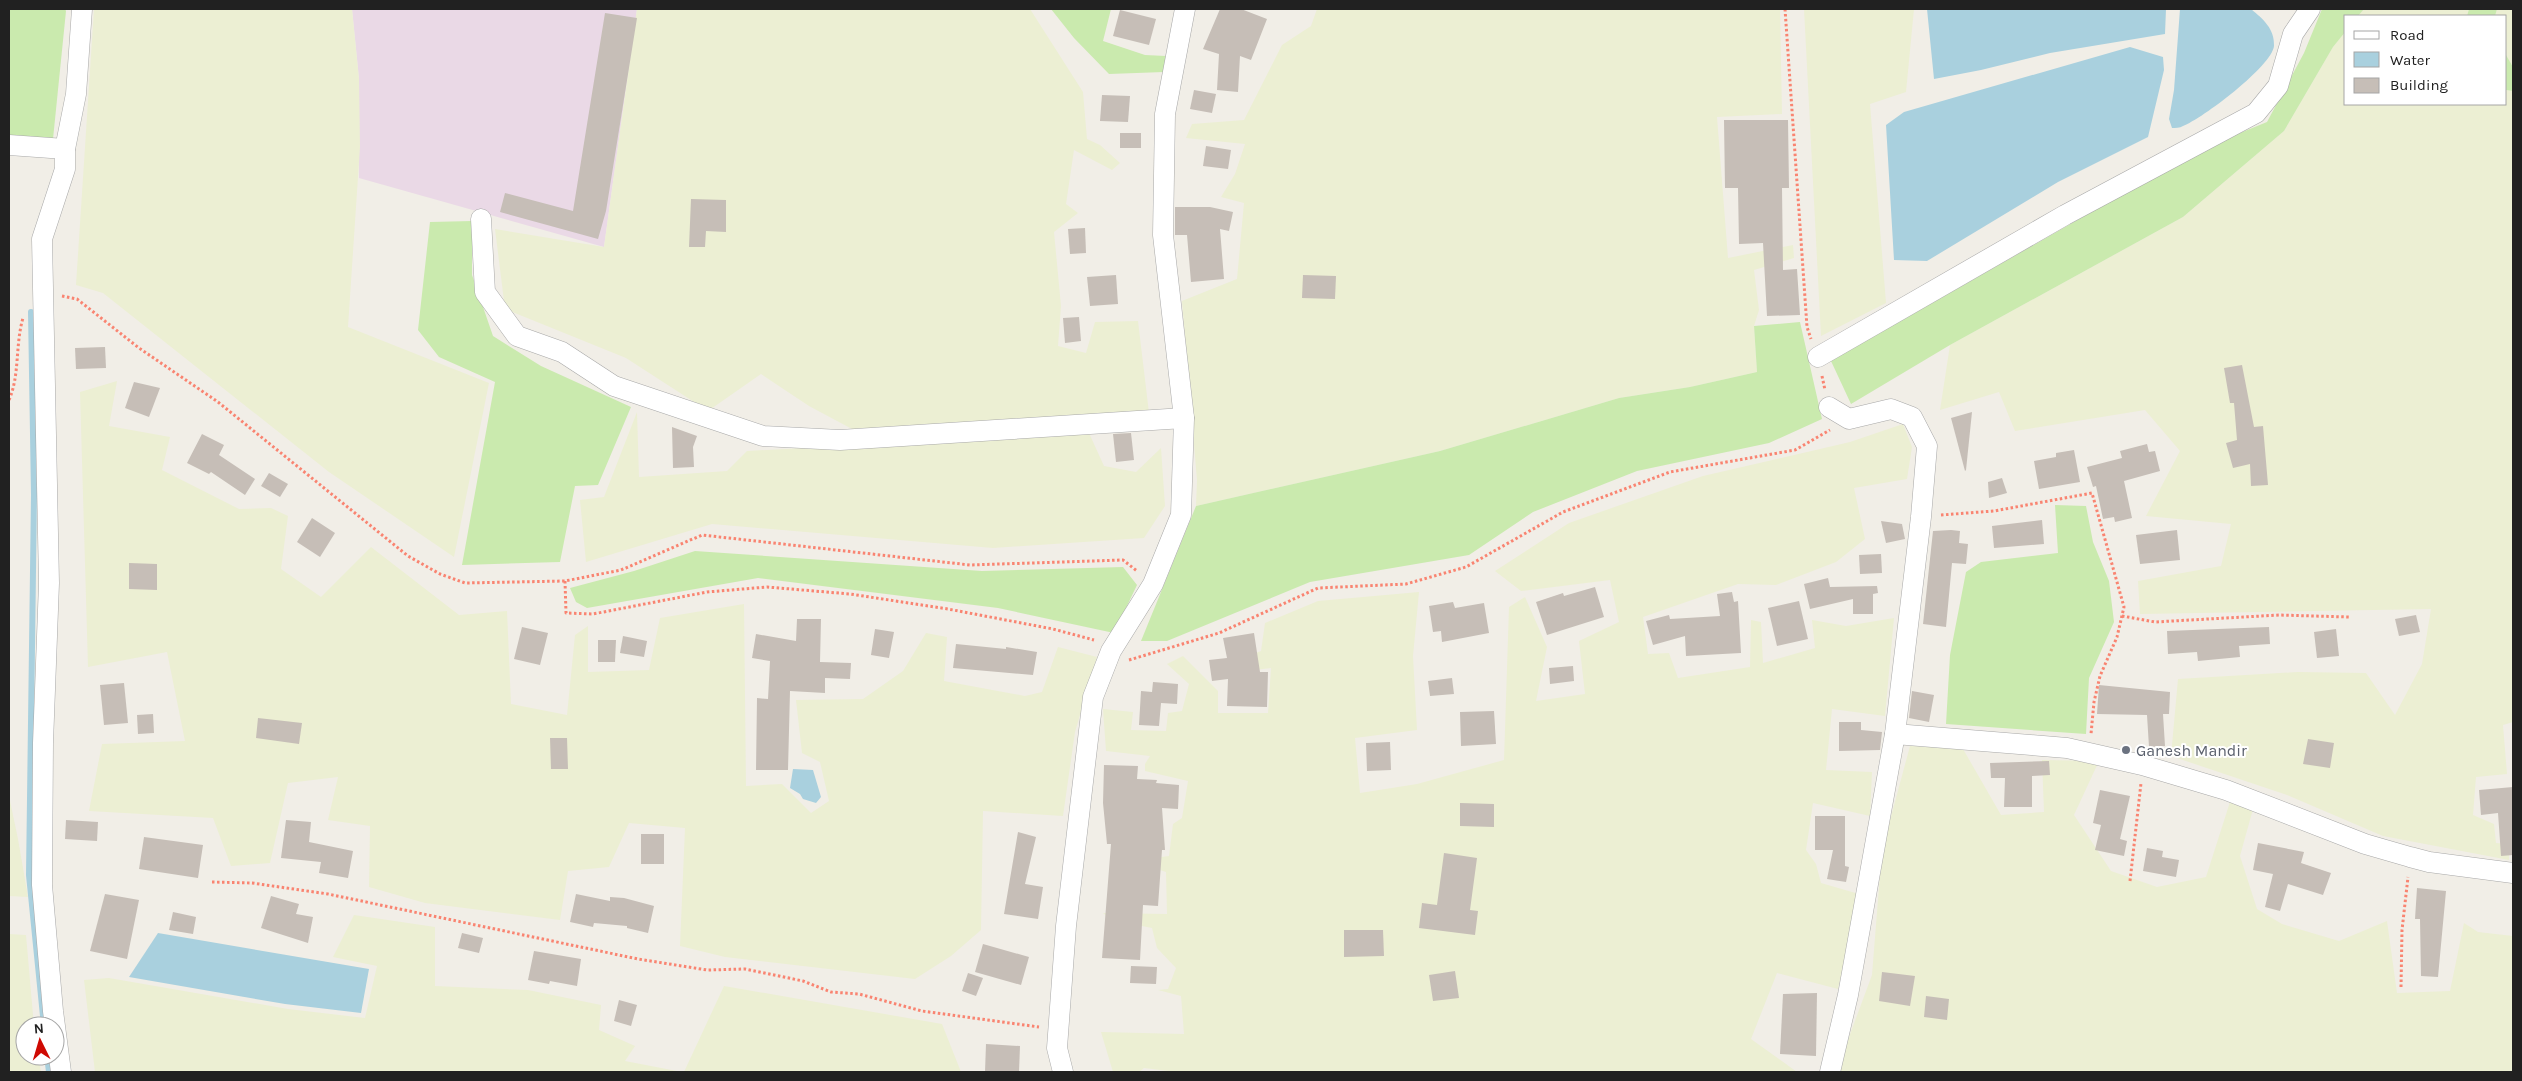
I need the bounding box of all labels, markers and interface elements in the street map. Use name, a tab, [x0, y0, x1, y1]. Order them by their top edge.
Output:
legend	[2344, 15, 2507, 105]
text: Road	[2390, 26, 2425, 44]
text: Water	[2390, 51, 2431, 69]
text: Building	[2390, 76, 2448, 94]
place label: Ganesh Mandir	[2136, 741, 2247, 760]
marker: Ganesh Mandir	[2120, 744, 2132, 756]
north arrow	[15, 1016, 65, 1066]
text: N	[33, 1020, 45, 1037]

